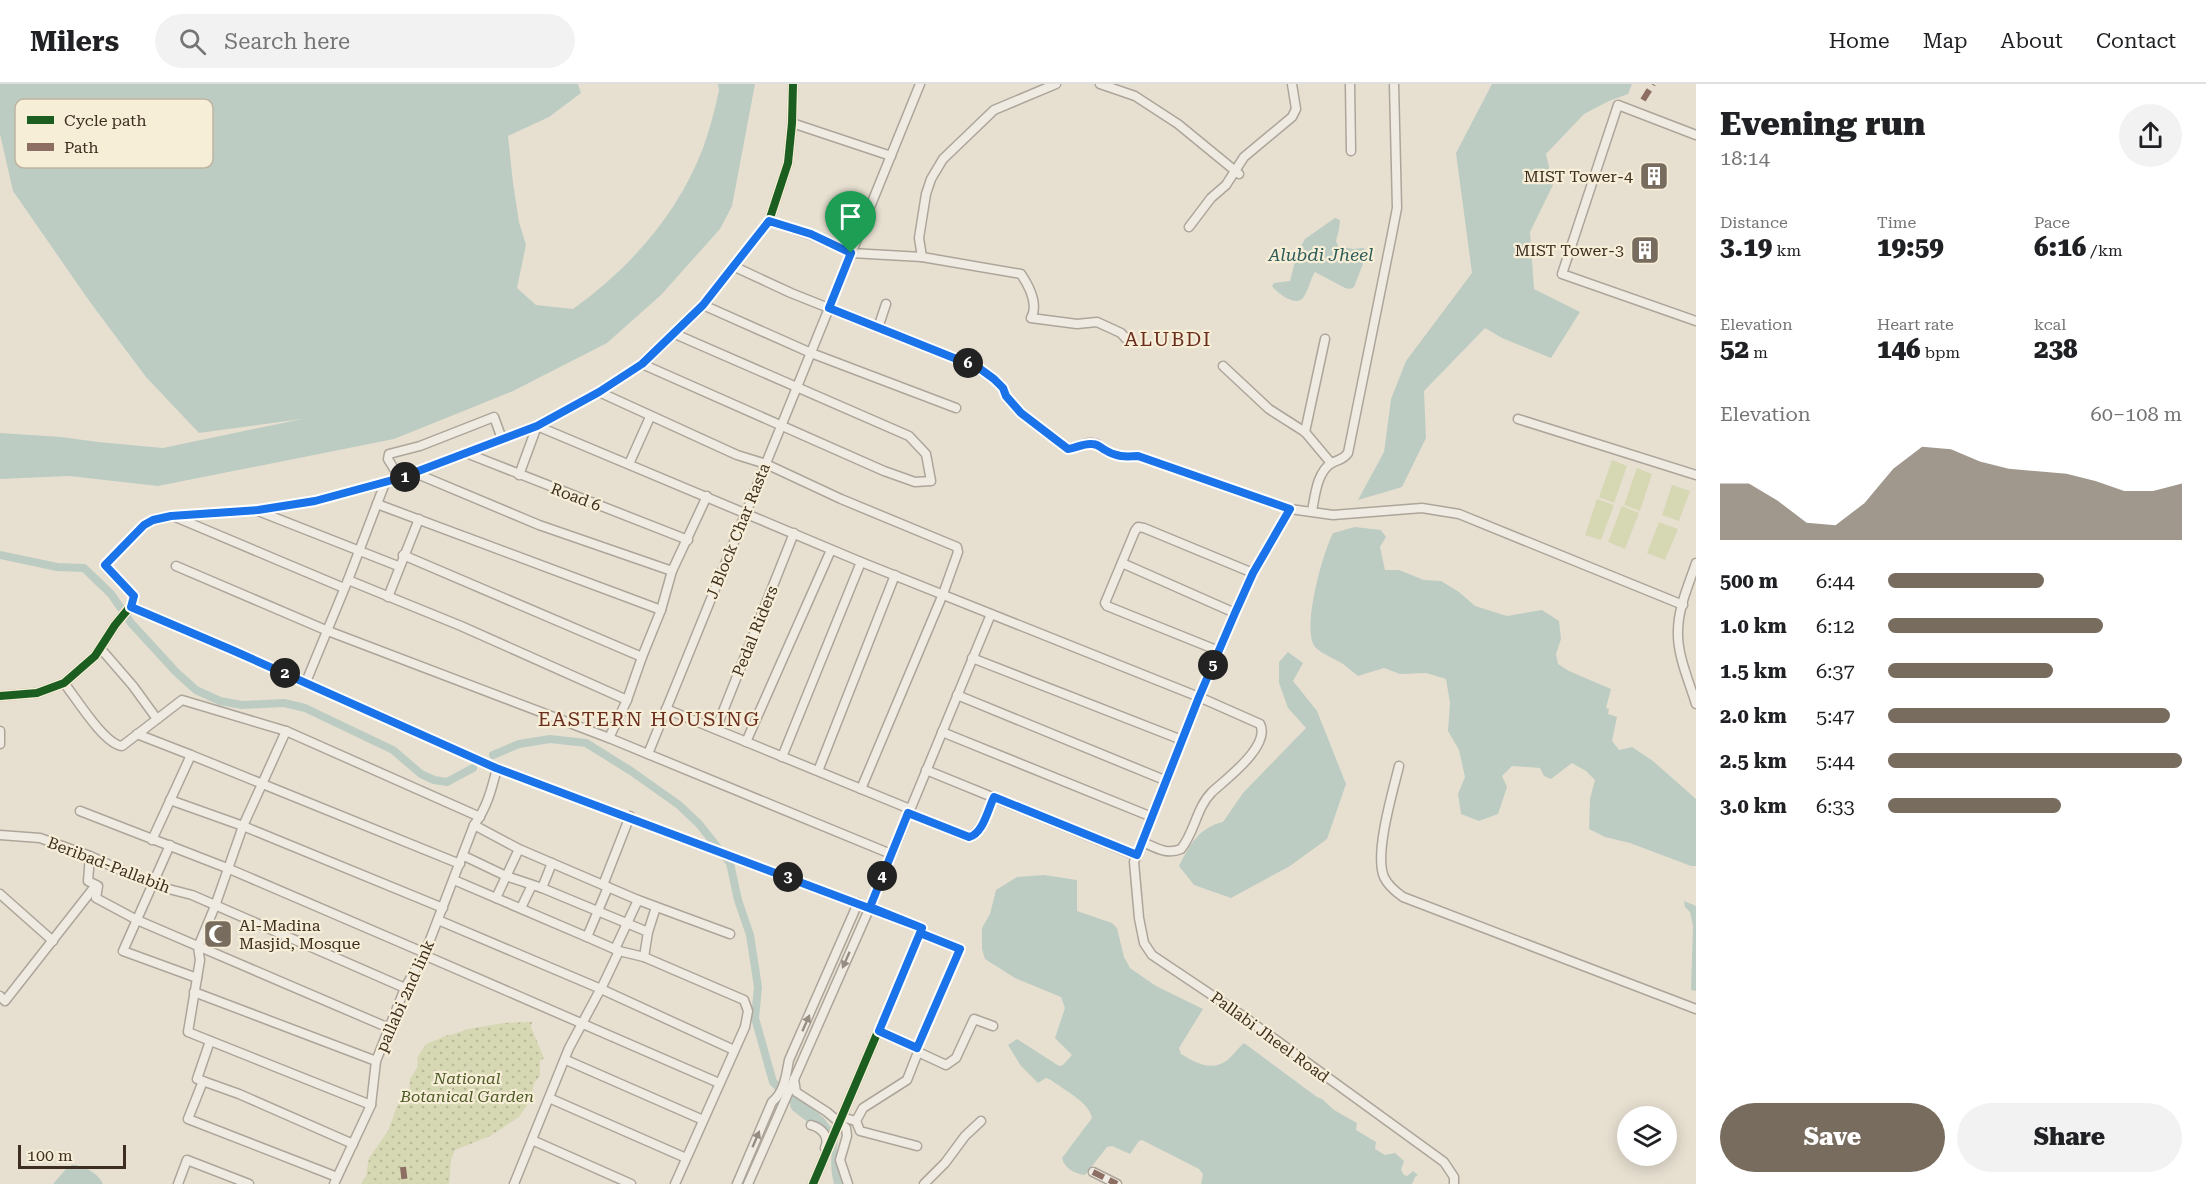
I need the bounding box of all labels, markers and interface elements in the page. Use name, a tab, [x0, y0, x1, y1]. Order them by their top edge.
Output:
search box	[155, 14, 575, 68]
text: Milers	[30, 25, 119, 58]
icon: search	[176, 25, 209, 58]
text: Search here	[224, 29, 350, 54]
text: Home	[1829, 29, 1890, 53]
text: Map	[1923, 29, 1968, 53]
text: About	[2001, 29, 2063, 53]
text: Contact	[2096, 29, 2176, 53]
legend	[15, 99, 213, 168]
text: Evening run	[1720, 104, 1925, 143]
button: share	[2119, 104, 2182, 167]
text: Cycle path	[64, 111, 147, 130]
text: Path	[64, 138, 99, 157]
text: 18:14	[1720, 146, 1770, 170]
building icon: MIST Tower-4	[1638, 160, 1670, 192]
place label: MIST Tower-4	[1524, 167, 1633, 186]
pin	[825, 191, 876, 253]
icon: arrive	[834, 200, 867, 233]
text: Distance	[1720, 213, 1788, 232]
text: Time	[1877, 213, 1916, 232]
text: Pace	[2034, 213, 2070, 232]
text: 3.19	[1720, 232, 1772, 262]
text: 19:59	[1877, 232, 1944, 262]
text: 6:16	[2034, 232, 2086, 262]
building icon: MIST Tower-3	[1629, 234, 1661, 266]
place label: MIST Tower-3	[1515, 241, 1624, 260]
text: km	[1772, 241, 1801, 260]
text: /km	[2086, 241, 2123, 260]
water label: Alubdi Jheel	[1268, 244, 1374, 265]
text: Elevation	[1720, 315, 1793, 334]
text: Heart rate	[1877, 315, 1954, 334]
text: kcal	[2034, 315, 2066, 334]
district label: ALUBDI	[1124, 327, 1212, 351]
text: 52	[1720, 334, 1749, 364]
text: 146	[1877, 334, 1921, 364]
text: 238	[2034, 334, 2078, 364]
text: m	[1749, 343, 1768, 362]
text: bpm	[1921, 343, 1960, 362]
pin: 6	[953, 348, 983, 378]
text: 6	[964, 353, 972, 372]
text: Elevation	[1720, 402, 1811, 426]
text: 60–108 m	[2091, 402, 2182, 426]
street label: J Block Char Rasta	[702, 460, 774, 602]
pin: 1	[390, 462, 420, 492]
text: 1	[401, 467, 409, 486]
street label: Road 6	[548, 479, 604, 515]
text: 500 m	[1720, 569, 1778, 593]
text: 6:44	[1816, 569, 1855, 593]
street label: Pedal Riders	[728, 582, 782, 679]
text: 1.0 km	[1720, 614, 1787, 638]
text: 6:12	[1816, 614, 1855, 638]
pin: 5	[1198, 650, 1228, 680]
text: 5	[1209, 655, 1217, 674]
pin: 2	[270, 658, 300, 688]
text: 1.5 km	[1720, 659, 1787, 683]
text: 6:37	[1816, 659, 1855, 683]
text: 2	[281, 663, 289, 682]
text: 2.0 km	[1720, 704, 1787, 728]
text: 5:47	[1816, 704, 1855, 728]
district label: EASTERN HOUSING	[538, 707, 760, 731]
text: 2.5 km	[1720, 749, 1787, 773]
text: 5:44	[1816, 749, 1855, 773]
text: 3.0 km	[1720, 794, 1787, 818]
text: 6:33	[1816, 794, 1855, 818]
street label: Beribad-Pallabih	[45, 833, 173, 897]
pin: 4	[867, 861, 897, 891]
pin: 3	[773, 862, 803, 892]
text: 4	[878, 866, 886, 885]
text: 3	[784, 867, 792, 886]
place label: Al-Madina Masjid, Mosque	[239, 916, 361, 953]
mosque icon: Al-Madina Masjid, Mosque	[202, 918, 234, 950]
street label: pallabi 2nd link	[372, 937, 438, 1055]
one-way arrow	[841, 952, 851, 970]
street label: Pallabi Jheel Road	[1207, 988, 1333, 1086]
one-way arrow	[801, 1014, 811, 1032]
park label: National Botanical Garden	[399, 1069, 534, 1106]
button: Save	[1720, 1103, 1945, 1172]
button: Share	[1957, 1103, 2182, 1172]
map controls	[1617, 1106, 1677, 1166]
button: layers	[1617, 1106, 1677, 1166]
one-way arrow	[752, 1130, 761, 1148]
scale bar	[18, 1142, 126, 1170]
text: 100 m	[27, 1146, 73, 1165]

